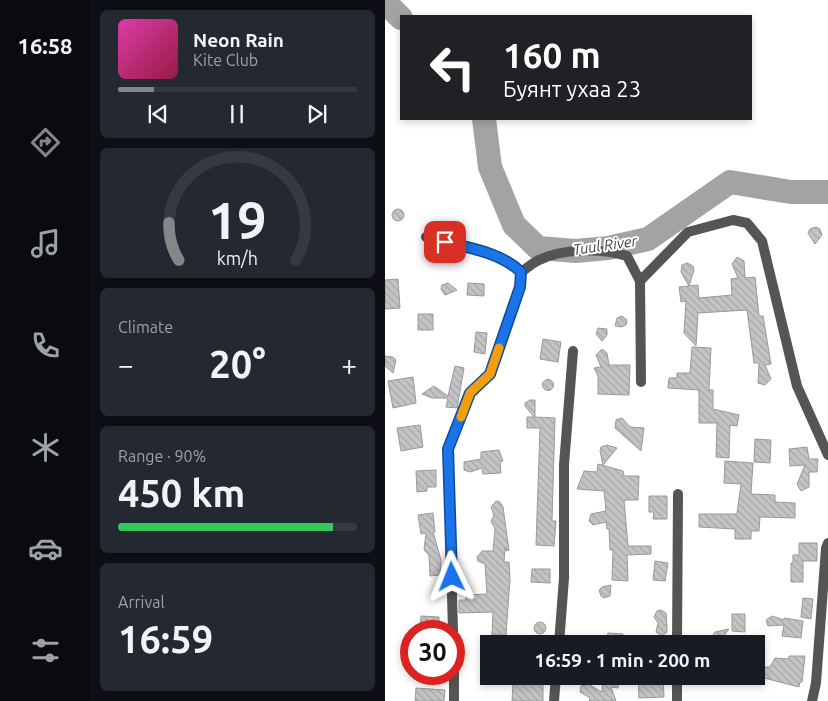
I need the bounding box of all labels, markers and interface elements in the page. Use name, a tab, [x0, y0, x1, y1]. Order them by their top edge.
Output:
text: Neon Rain	[193, 29, 284, 51]
text: 16:58	[17, 33, 73, 58]
icon: left	[420, 35, 485, 100]
text: 160 m	[503, 35, 601, 75]
text: Kite Club	[193, 51, 258, 69]
text: Буянт ухаа 23	[503, 76, 641, 101]
icon: previous	[144, 100, 172, 128]
icon: pause	[223, 100, 251, 128]
icon: next	[303, 100, 331, 128]
icon: directions	[28, 125, 63, 160]
text: 19	[208, 191, 267, 249]
pin	[424, 221, 466, 263]
icon: music	[28, 226, 63, 261]
icon: arrive	[431, 228, 459, 256]
water label: Tuul River	[572, 232, 639, 258]
text: km/h	[217, 248, 258, 268]
text: Climate	[118, 318, 173, 336]
icon: phone	[28, 328, 63, 363]
text: 20°	[209, 343, 266, 385]
text: −	[118, 349, 134, 380]
text: +	[341, 349, 357, 380]
icon: climate	[28, 430, 63, 465]
text: Range · 90%	[118, 447, 206, 465]
text: 450 km	[118, 472, 245, 514]
icon: car	[28, 531, 63, 566]
position arrow	[425, 550, 477, 602]
text: Arrival	[118, 593, 165, 611]
text: 16:59	[118, 618, 213, 660]
speed limit sign: 30	[400, 620, 465, 685]
icon: filters	[28, 633, 63, 668]
text: 16:59 · 1 min · 200 m	[535, 649, 710, 671]

